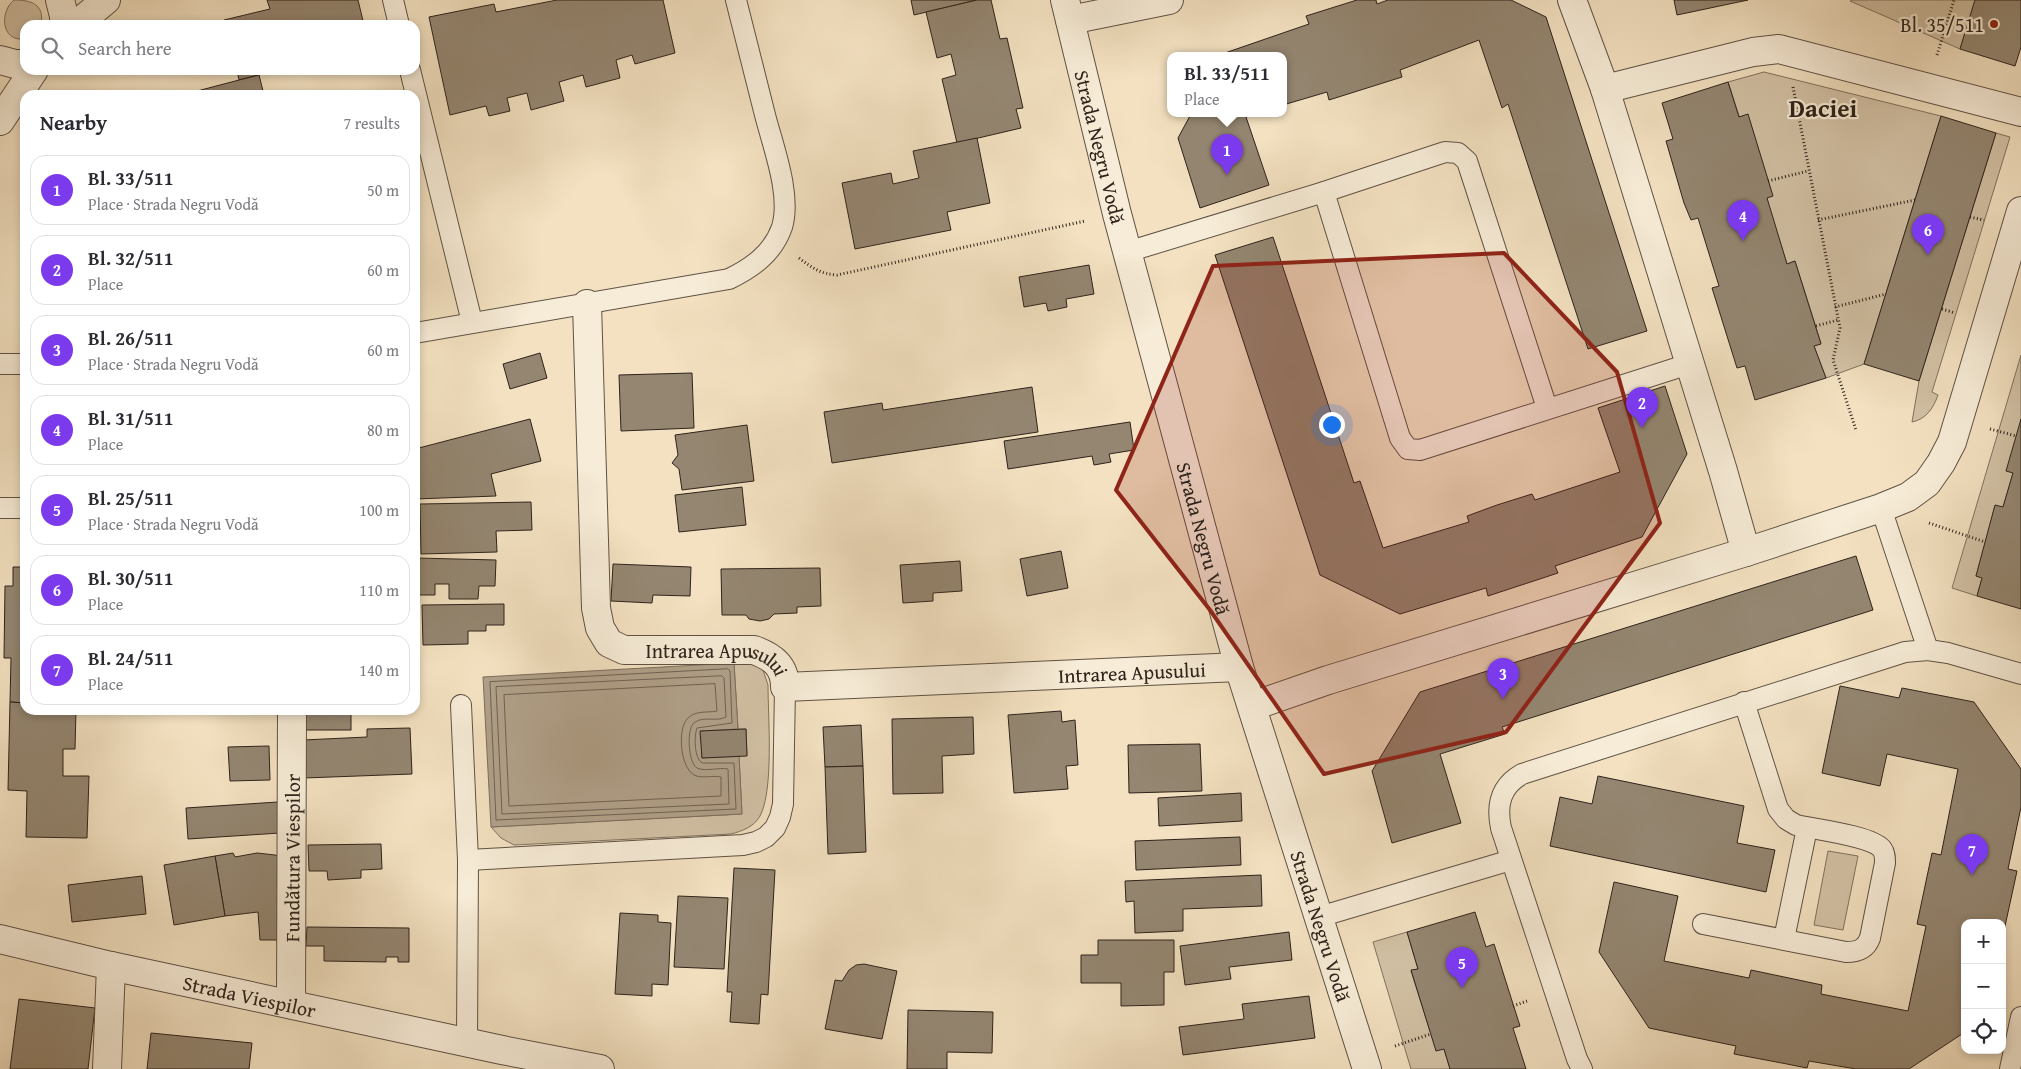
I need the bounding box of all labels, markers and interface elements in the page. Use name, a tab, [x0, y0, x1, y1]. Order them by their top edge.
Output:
place label: Bl. 35/511	[1900, 10, 1984, 39]
marker: Bl. 35/511	[1988, 18, 2000, 30]
search box	[20, 20, 420, 75]
icon: search	[38, 34, 66, 62]
text: Search here	[78, 34, 172, 62]
popup	[1167, 52, 1287, 117]
text: Bl. 33/511	[1184, 59, 1270, 87]
street label: Strada Negru Vodă	[1068, 67, 1134, 227]
text: Place	[1184, 87, 1220, 111]
district label: Daciei	[1789, 90, 1857, 126]
text: Nearby	[40, 107, 107, 138]
text: 7 results	[343, 111, 400, 135]
pin: 1	[1211, 134, 1243, 175]
text: Bl. 33/511	[88, 164, 174, 192]
text: 1	[53, 178, 61, 202]
text: 50 m	[367, 178, 399, 202]
text: Place · Strada Negru Vodă	[88, 192, 259, 216]
pin: 4	[1727, 200, 1759, 241]
pin: 6	[1912, 214, 1944, 255]
text: Bl. 32/511	[88, 244, 174, 272]
text: 2	[53, 258, 61, 282]
text: 60 m	[367, 258, 399, 282]
text: Place	[88, 272, 123, 296]
text: Bl. 26/511	[88, 324, 174, 352]
text: 3	[53, 338, 61, 362]
text: 60 m	[367, 338, 399, 362]
text: Place · Strada Negru Vodă	[88, 352, 259, 376]
pin: 2	[1626, 387, 1658, 428]
text: Bl. 31/511	[88, 404, 174, 432]
your location	[1319, 412, 1345, 438]
text: 4	[53, 418, 61, 442]
text: 80 m	[367, 418, 399, 442]
text: Place	[88, 432, 123, 456]
street label: Strada Negru Vodă	[1170, 459, 1239, 618]
text: Bl. 25/511	[88, 484, 174, 512]
text: 5	[53, 498, 61, 522]
text: 100 m	[359, 498, 399, 522]
text: Place · Strada Negru Vodă	[88, 512, 259, 536]
text: Bl. 30/511	[88, 564, 174, 592]
text: 6	[53, 578, 61, 602]
text: 110 m	[359, 578, 399, 602]
text: Place	[88, 592, 123, 616]
street label: Intrarea Apusului	[646, 636, 797, 680]
text: Bl. 24/511	[88, 644, 174, 672]
street label: Intrarea Apusului	[1057, 654, 1207, 689]
text: 7	[53, 658, 61, 682]
text: 140 m	[359, 658, 399, 682]
pin: 3	[1487, 658, 1519, 699]
text: Place	[88, 672, 123, 696]
street label: Fundătura Viespilor	[277, 774, 306, 942]
pin: 7	[1956, 834, 1988, 875]
street label: Strada Negru Vodă	[1284, 847, 1359, 1006]
map controls	[1961, 919, 2006, 1054]
button: +	[1961, 919, 2006, 964]
pin: 5	[1446, 947, 1478, 988]
button: −	[1961, 964, 2006, 1009]
street label: Strada Viespilor	[180, 967, 319, 1024]
button: locate	[1961, 1009, 2006, 1054]

